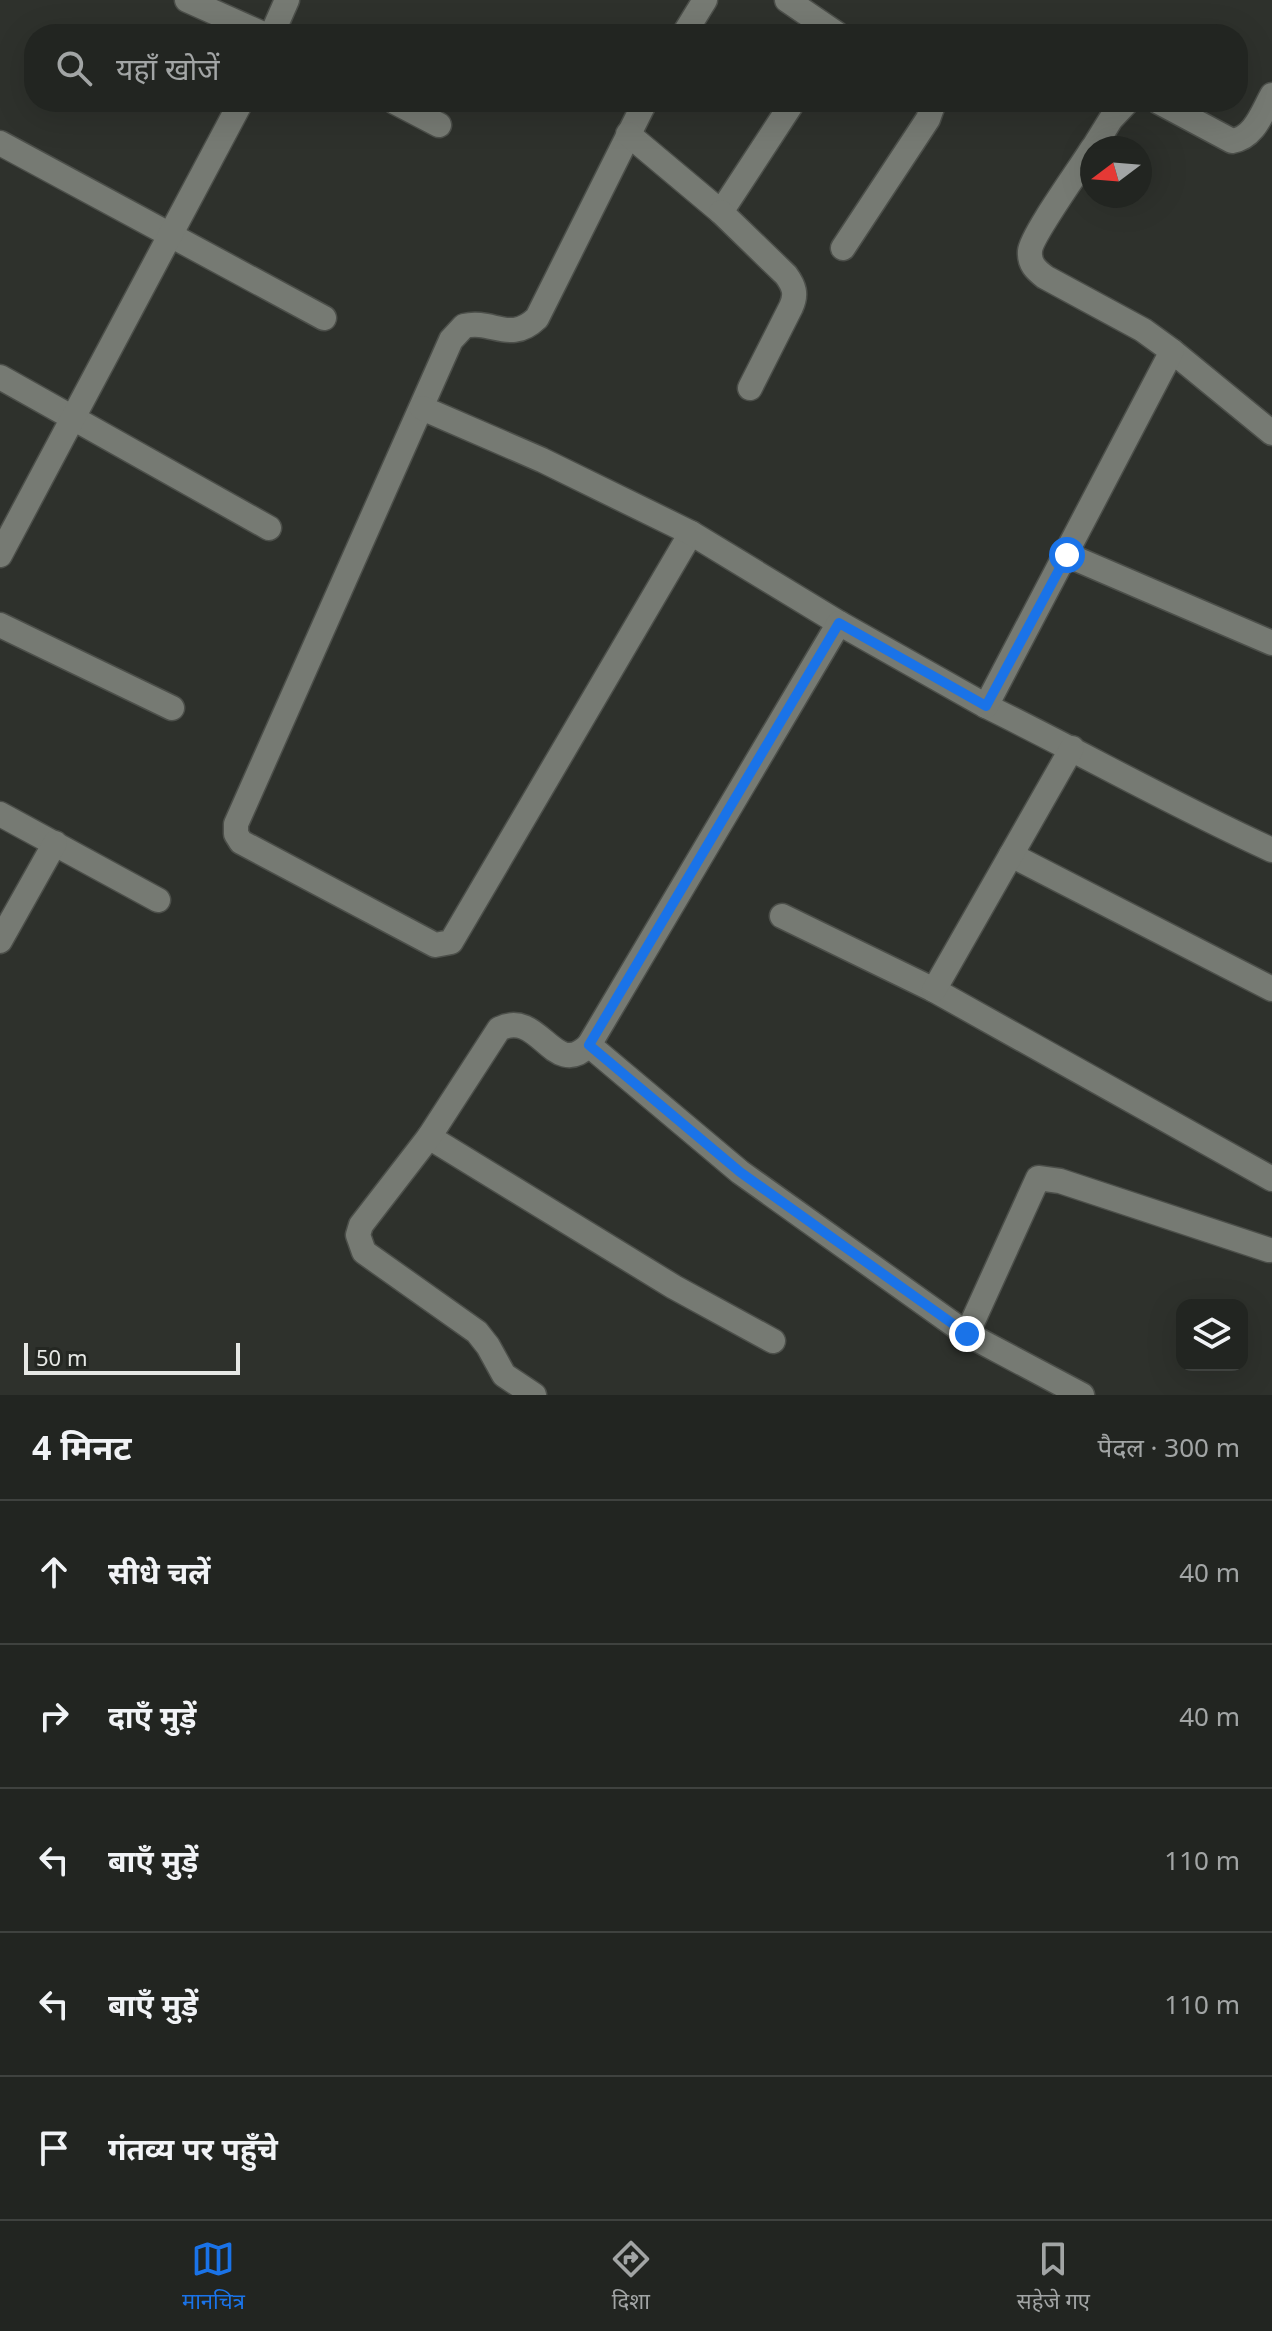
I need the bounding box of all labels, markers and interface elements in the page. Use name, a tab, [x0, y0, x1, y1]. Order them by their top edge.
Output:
search box	[24, 24, 1248, 112]
icon: search	[52, 46, 96, 90]
text: यहाँ खोजें	[116, 48, 219, 89]
north arrow	[1080, 136, 1152, 208]
route start	[1049, 537, 1085, 573]
map controls	[1176, 1299, 1248, 1371]
button: layers	[1176, 1299, 1248, 1371]
route end	[949, 1316, 985, 1352]
scale bar	[24, 1339, 240, 1375]
text: 50 m	[36, 1342, 87, 1372]
text: 4 मिनट	[32, 1424, 132, 1470]
text: पैदल · 300 m	[1098, 1429, 1240, 1465]
icon: ahead	[32, 1550, 76, 1594]
text: सीधे चलें	[108, 1552, 210, 1593]
text: 40 m	[1179, 1554, 1240, 1590]
icon: right	[32, 1694, 76, 1738]
text: दाएँ मुड़ें	[108, 1696, 196, 1737]
text: 40 m	[1179, 1698, 1240, 1734]
icon: left	[32, 1838, 76, 1882]
text: बाएँ मुड़ें	[108, 1840, 198, 1881]
text: 110 m	[1164, 1842, 1240, 1878]
icon: left	[32, 1982, 76, 2026]
text: बाएँ मुड़ें	[108, 1984, 198, 2025]
text: 110 m	[1164, 1986, 1240, 2022]
icon: arrive	[32, 2126, 76, 2170]
text: गंतव्य पर पहुँचे	[108, 2128, 278, 2169]
tab: मानचित्र	[182, 2237, 245, 2315]
tab: दिशा	[609, 2237, 653, 2315]
tab: सहेजे गए	[1017, 2237, 1090, 2315]

